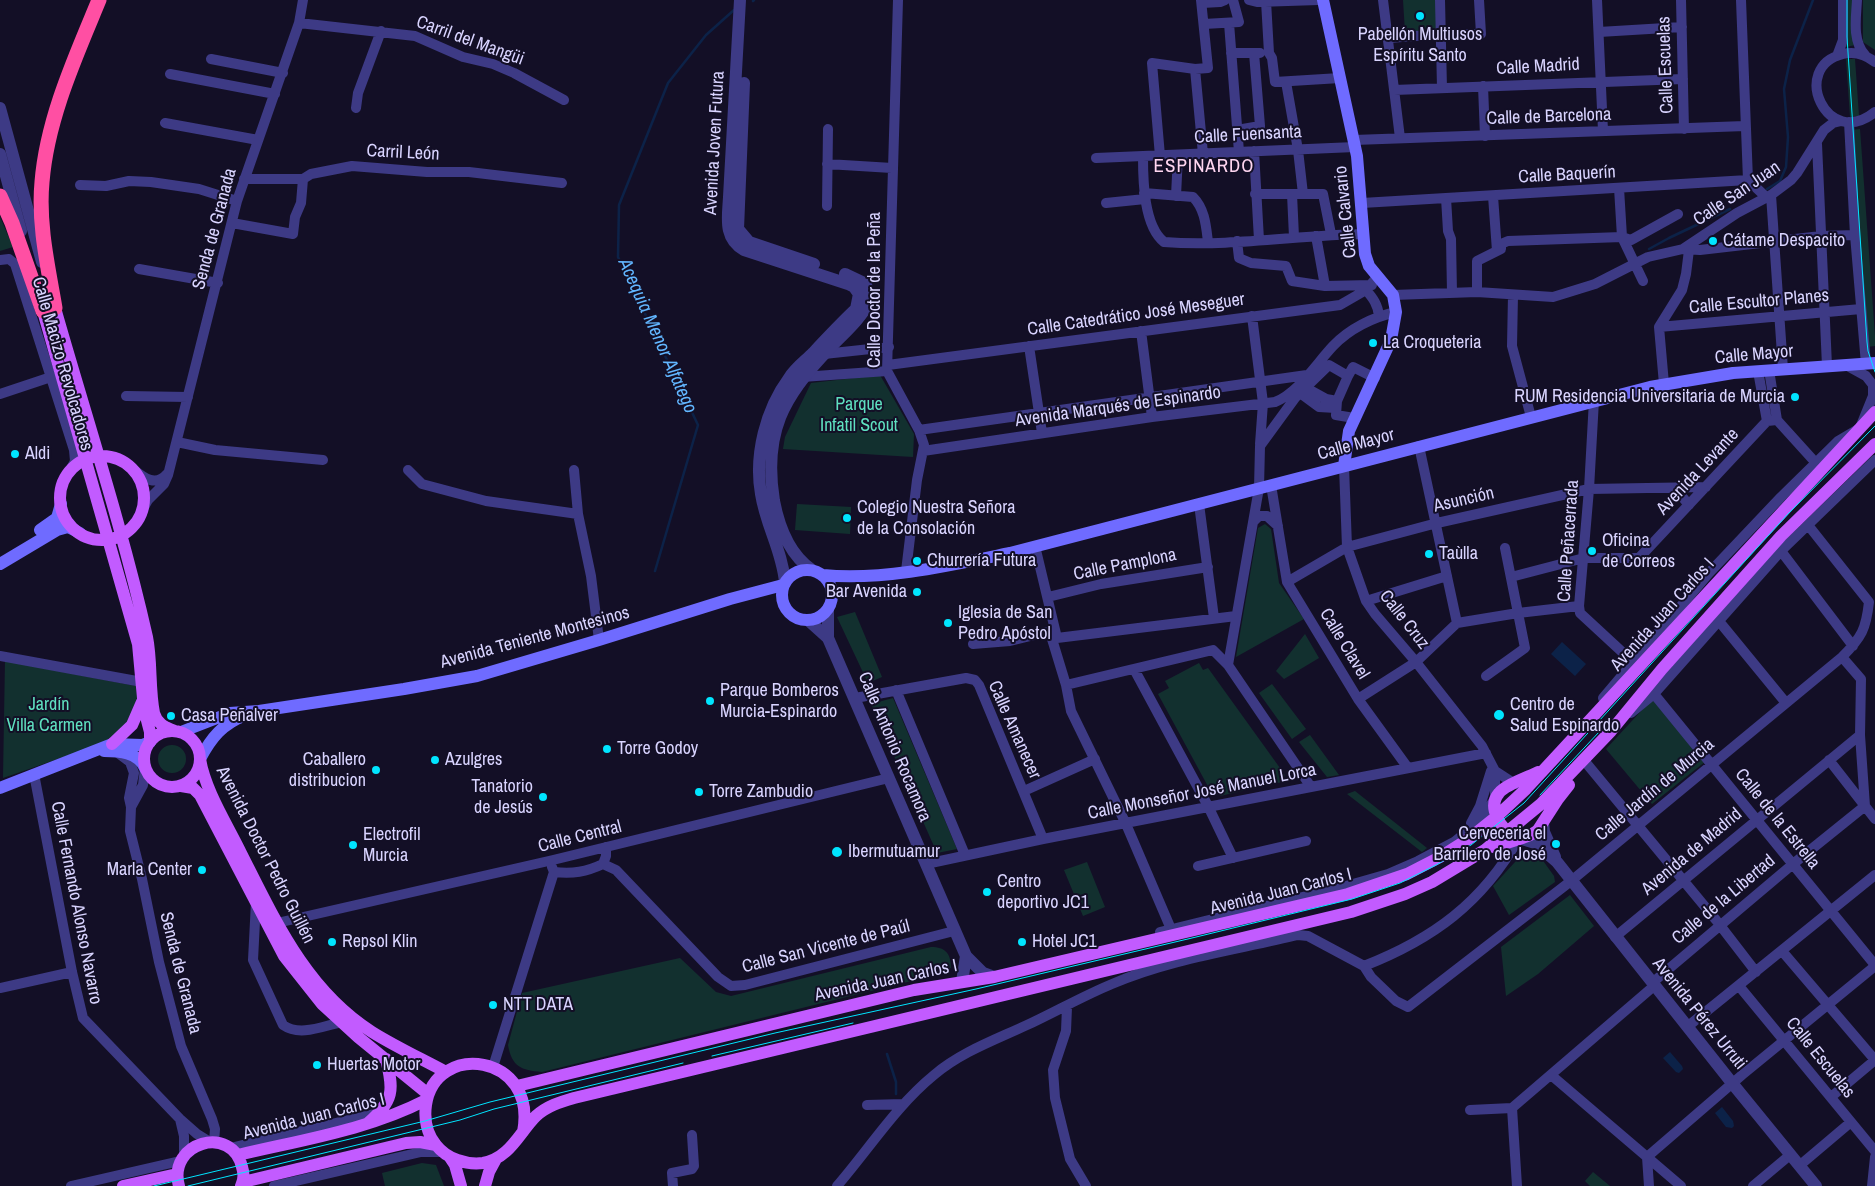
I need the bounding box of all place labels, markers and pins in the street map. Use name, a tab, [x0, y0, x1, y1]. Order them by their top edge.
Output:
marker: Pabellón Multiusos Espíritu Santo	[1414, 10, 1426, 22]
place label: Pabellón Multiusos Espíritu Santo	[1358, 24, 1482, 66]
place label: Cátame Despacito	[1723, 230, 1845, 252]
marker: Cátame Despacito	[1707, 235, 1719, 247]
place label: La Croqueteria	[1383, 332, 1481, 354]
marker: La Croqueteria	[1367, 337, 1379, 349]
place label: RUM Residencia Universitaria de Murcia	[1514, 386, 1785, 408]
marker: RUM Residencia Universitaria de Murcia	[1789, 391, 1801, 403]
place label: Aldi	[25, 443, 50, 465]
marker: Aldi	[9, 448, 21, 460]
place label: Colegio Nuestra Señora de la Consolación	[857, 497, 1015, 540]
marker: Colegio Nuestra Señora de la Consolación	[841, 512, 853, 524]
place label: Oficina de Correos	[1602, 530, 1675, 572]
place label: Taùlla	[1439, 543, 1478, 565]
marker: Oficina de Correos	[1586, 545, 1598, 557]
marker: Taùlla	[1423, 548, 1435, 560]
place label: Churrería Futura	[927, 550, 1036, 572]
marker: Churrería Futura	[911, 555, 923, 567]
place label: Bar Avenida	[826, 581, 907, 603]
marker: Bar Avenida	[911, 586, 923, 598]
place label: Iglesia de San Pedro Apóstol	[958, 602, 1052, 644]
marker: Iglesia de San Pedro Apóstol	[942, 617, 954, 629]
place label: Parque Bomberos Murcia-Espinardo	[720, 680, 839, 722]
place label: Centro de Salud Espinardo	[1510, 694, 1619, 736]
marker: Parque Bomberos Murcia-Espinardo	[704, 695, 716, 707]
place label: Casa Peñalver	[181, 705, 278, 727]
marker: Centro de Salud Espinardo	[1492, 708, 1506, 722]
marker: Casa Peñalver	[165, 710, 177, 722]
place label: Torre Godoy	[617, 738, 698, 760]
marker: Torre Godoy	[601, 743, 613, 755]
place label: Caballero distribucion	[289, 749, 366, 792]
place label: Azulgres	[445, 749, 502, 771]
marker: Azulgres	[429, 754, 441, 766]
marker: Caballero distribucion	[370, 764, 382, 776]
place label: Tanatorio de Jesús	[471, 776, 533, 819]
place label: Torre Zambudio	[709, 781, 813, 803]
marker: Torre Zambudio	[693, 786, 705, 798]
marker: Tanatorio de Jesús	[537, 791, 549, 803]
place label: Cerveceria el Barrilero de José	[1434, 823, 1546, 866]
place label: Electrofil Murcia	[363, 824, 420, 866]
marker: Cerveceria el Barrilero de José	[1550, 838, 1562, 850]
marker: Electrofil Murcia	[347, 839, 359, 851]
place label: Ibermutuamur	[848, 841, 940, 863]
marker: Ibermutuamur	[830, 845, 844, 859]
place label: Marla Center	[107, 859, 192, 881]
marker: Marla Center	[196, 864, 208, 876]
place label: Centro deportivo JC1	[997, 871, 1089, 914]
marker: Centro deportivo JC1	[981, 886, 993, 898]
place label: Repsol Klin	[342, 931, 417, 953]
place label: Hotel JC1	[1032, 931, 1097, 953]
marker: Repsol Klin	[326, 936, 338, 948]
marker: Hotel JC1	[1016, 936, 1028, 948]
place label: NTT DATA	[503, 994, 573, 1016]
marker: NTT DATA	[487, 999, 499, 1011]
place label: Huertas Motor	[327, 1054, 421, 1076]
marker: Huertas Motor	[311, 1059, 323, 1071]

